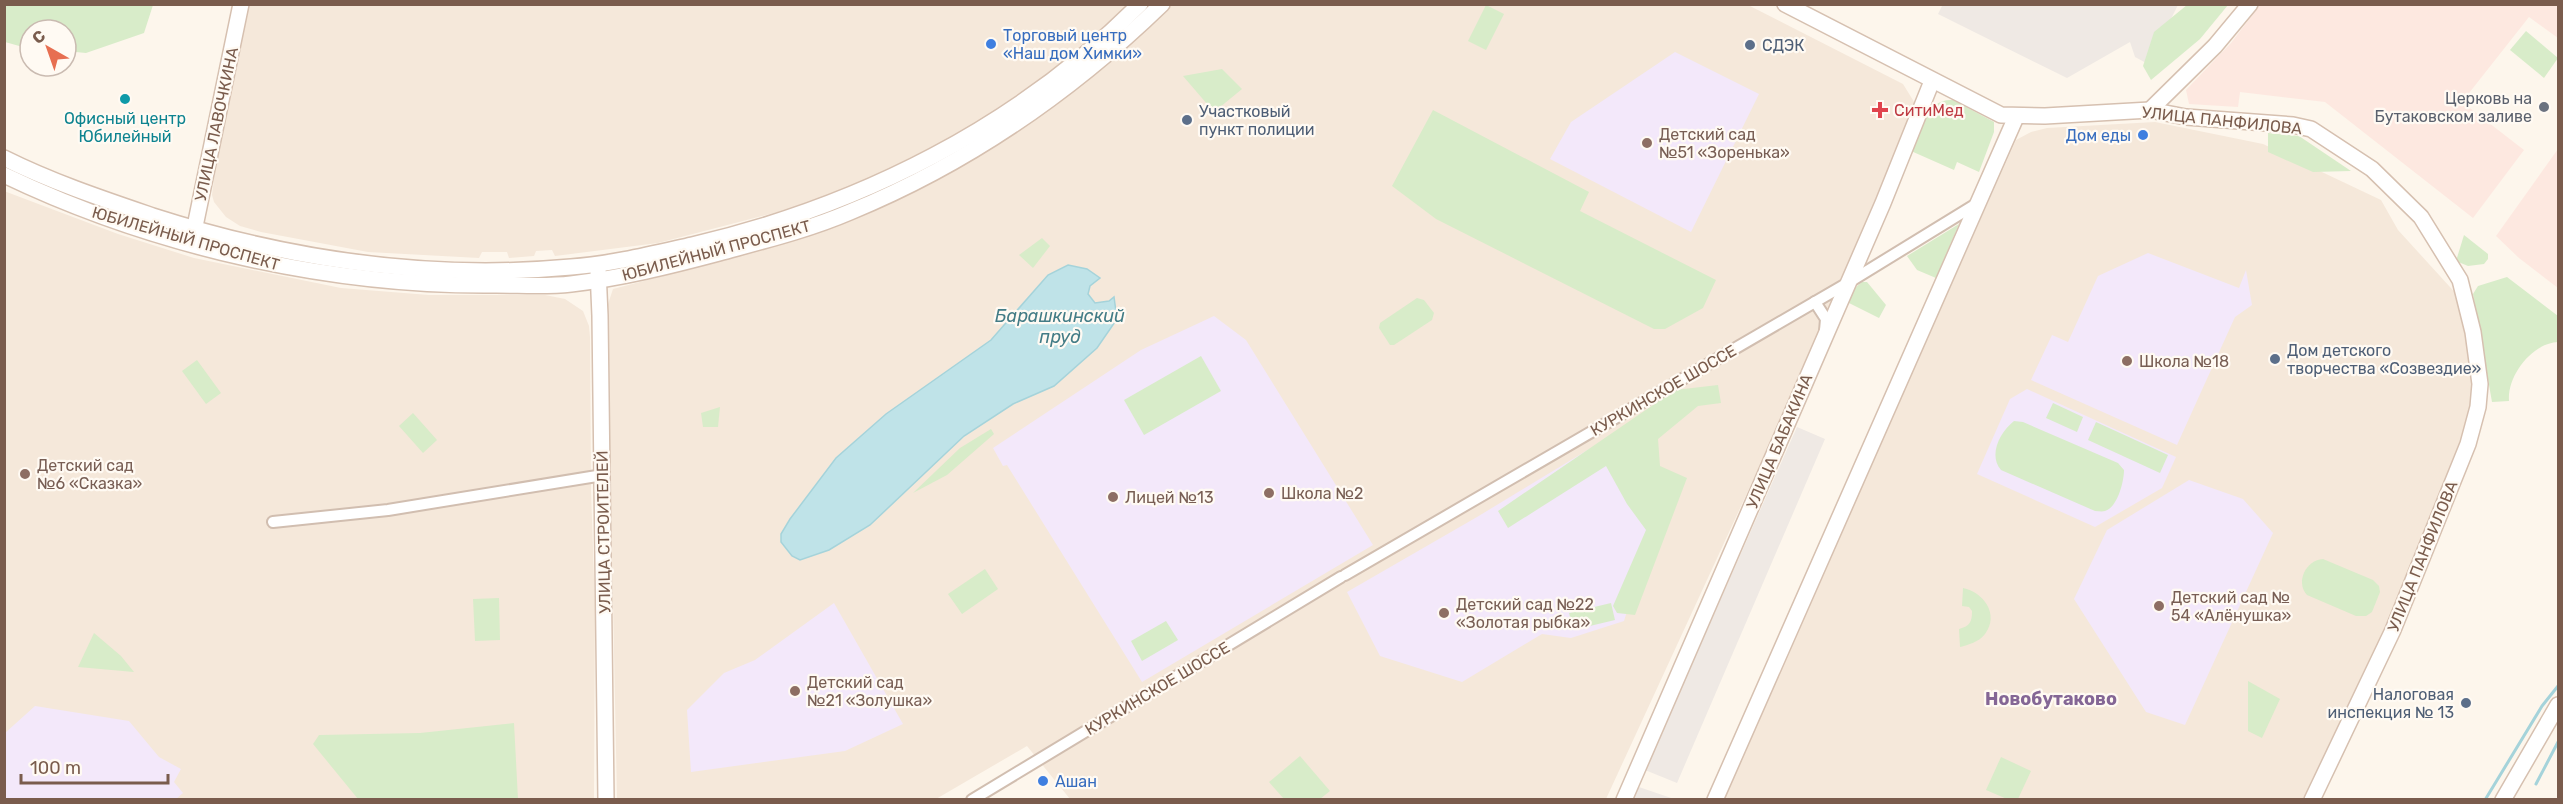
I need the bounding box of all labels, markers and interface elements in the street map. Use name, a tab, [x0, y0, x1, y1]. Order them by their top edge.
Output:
north arrow	[18, 18, 78, 78]
text: С	[28, 26, 49, 48]
place label: Торговый центр «Наш дом Химки»	[1003, 26, 1142, 63]
place label: СДЭК	[1762, 36, 1804, 55]
marker: Торговый центр «Наш дом Химки»	[984, 37, 998, 51]
marker: СДЭК	[1743, 38, 1757, 52]
street label: УЛИЦА ЛАВОЧКИНА	[191, 45, 242, 203]
place label: Церковь на Бутаковском заливе	[2375, 89, 2532, 126]
marker: Офисный центр Юбилейный	[118, 92, 132, 106]
marker: Церковь на Бутаковском заливе	[2537, 100, 2551, 114]
marker: СитиМед	[1871, 101, 1889, 119]
place label: СитиМед	[1894, 101, 1964, 120]
place label: Участковый пункт полиции	[1199, 102, 1315, 139]
street label: УЛИЦА ПАНФИЛОВА	[2141, 103, 2303, 138]
place label: Офисный центр Юбилейный	[64, 109, 186, 146]
marker: Участковый пункт полиции	[1180, 113, 1194, 127]
place label: Детский сад №51 «Зоренька»	[1659, 125, 1790, 162]
place label: Дом еды	[2066, 126, 2131, 145]
marker: Дом еды	[2136, 128, 2150, 142]
marker: Детский сад №51 «Зоренька»	[1640, 136, 1654, 150]
street label: ЮБИЛЕЙНЫЙ ПРОСПЕКТ	[90, 203, 282, 274]
street label: ЮБИЛЕЙНЫЙ ПРОСПЕКТ	[620, 216, 812, 285]
water label: Барашкинский пруд	[995, 305, 1125, 348]
street label: КУРКИНСКОЕ ШОССЕ	[1587, 341, 1740, 440]
place label: Дом детского творчества «Созвездие»	[2287, 341, 2482, 378]
place label: Школа №18	[2139, 352, 2229, 371]
marker: Дом детского творчества «Созвездие»	[2268, 352, 2282, 366]
marker: Школа №18	[2120, 354, 2134, 368]
street label: УЛИЦА БАБАКИНА	[1742, 371, 1817, 511]
street label: УЛИЦА СТРОИТЕЛЕЙ	[593, 450, 614, 614]
place label: Детский сад №6 «Сказка»	[37, 456, 142, 493]
marker: Детский сад №6 «Сказка»	[18, 467, 32, 481]
street label: УЛИЦА ПАНФИЛОВА	[2383, 478, 2462, 634]
place label: Школа №2	[1281, 484, 1364, 503]
marker: Школа №2	[1262, 486, 1276, 500]
place label: Лицей №13	[1125, 488, 1214, 507]
marker: Лицей №13	[1106, 490, 1120, 504]
place label: Детский сад № 54 «Алёнушка»	[2171, 588, 2292, 625]
place label: Детский сад №22 «Золотая рыбка»	[1456, 595, 1594, 632]
marker: Детский сад № 54 «Алёнушка»	[2152, 599, 2166, 613]
marker: Детский сад №22 «Золотая рыбка»	[1437, 606, 1451, 620]
street label: КУРКИНСКОЕ ШОССЕ	[1081, 638, 1233, 739]
place label: Детский сад №21 «Золушка»	[807, 673, 932, 710]
marker: Детский сад №21 «Золушка»	[788, 684, 802, 698]
place label: Налоговая инспекция № 13	[2328, 685, 2454, 722]
district label: Новобутаково	[1985, 688, 2117, 710]
marker: Налоговая инспекция № 13	[2459, 696, 2473, 710]
scale bar	[21, 747, 168, 785]
text: 100 m	[30, 757, 81, 779]
place label: Ашан	[1055, 772, 1097, 791]
marker: Ашан	[1036, 774, 1050, 788]

